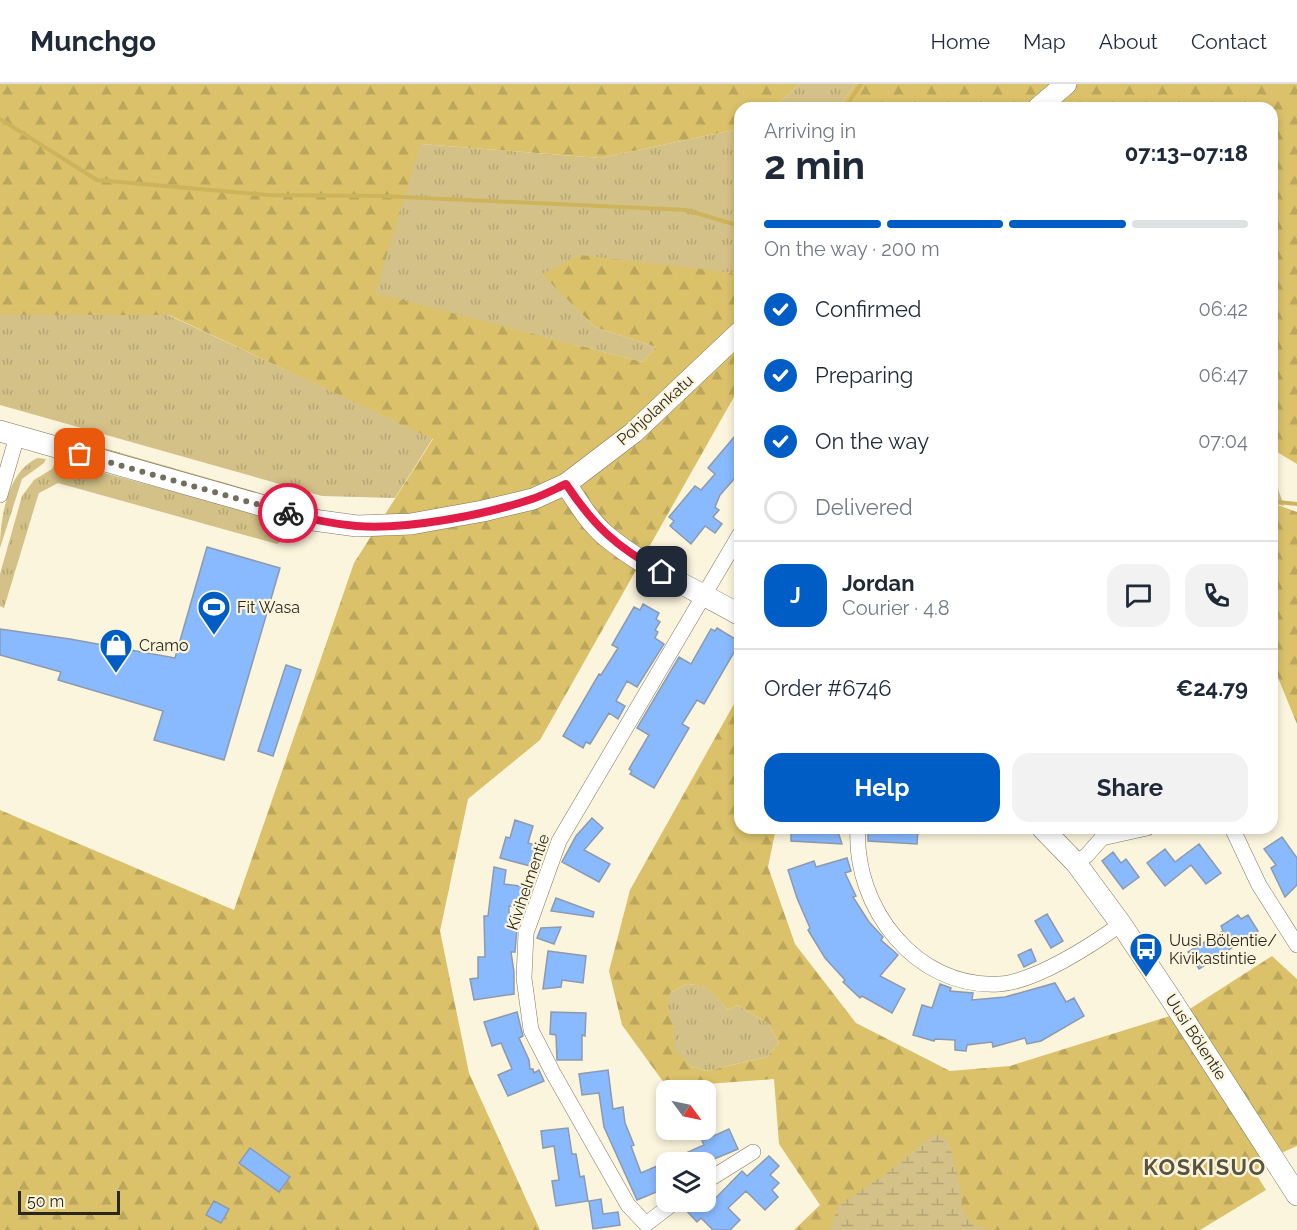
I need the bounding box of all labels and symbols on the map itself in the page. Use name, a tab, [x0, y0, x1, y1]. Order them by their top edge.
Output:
street label: Pohjolankatu	[613, 371, 697, 449]
pin	[54, 428, 105, 479]
courier	[258, 483, 318, 543]
pin	[636, 546, 687, 597]
sports icon: Fit Wasa	[196, 589, 232, 636]
place label: Fit Wasa	[237, 598, 300, 617]
shop icon: Cramo	[98, 627, 134, 674]
place label: Cramo	[139, 636, 189, 655]
street label: Kivihelmentie	[503, 831, 553, 933]
bus stop icon: Uusi Bölentie/ Kivikastintie	[1128, 931, 1164, 978]
place label: Uusi Bölentie/ Kivikastintie	[1169, 931, 1277, 968]
street label: Uusi Bölentie	[1161, 991, 1231, 1083]
north arrow	[656, 1080, 716, 1140]
district label: KOSKISUO	[1143, 1154, 1267, 1180]
scale bar	[18, 1188, 120, 1216]

